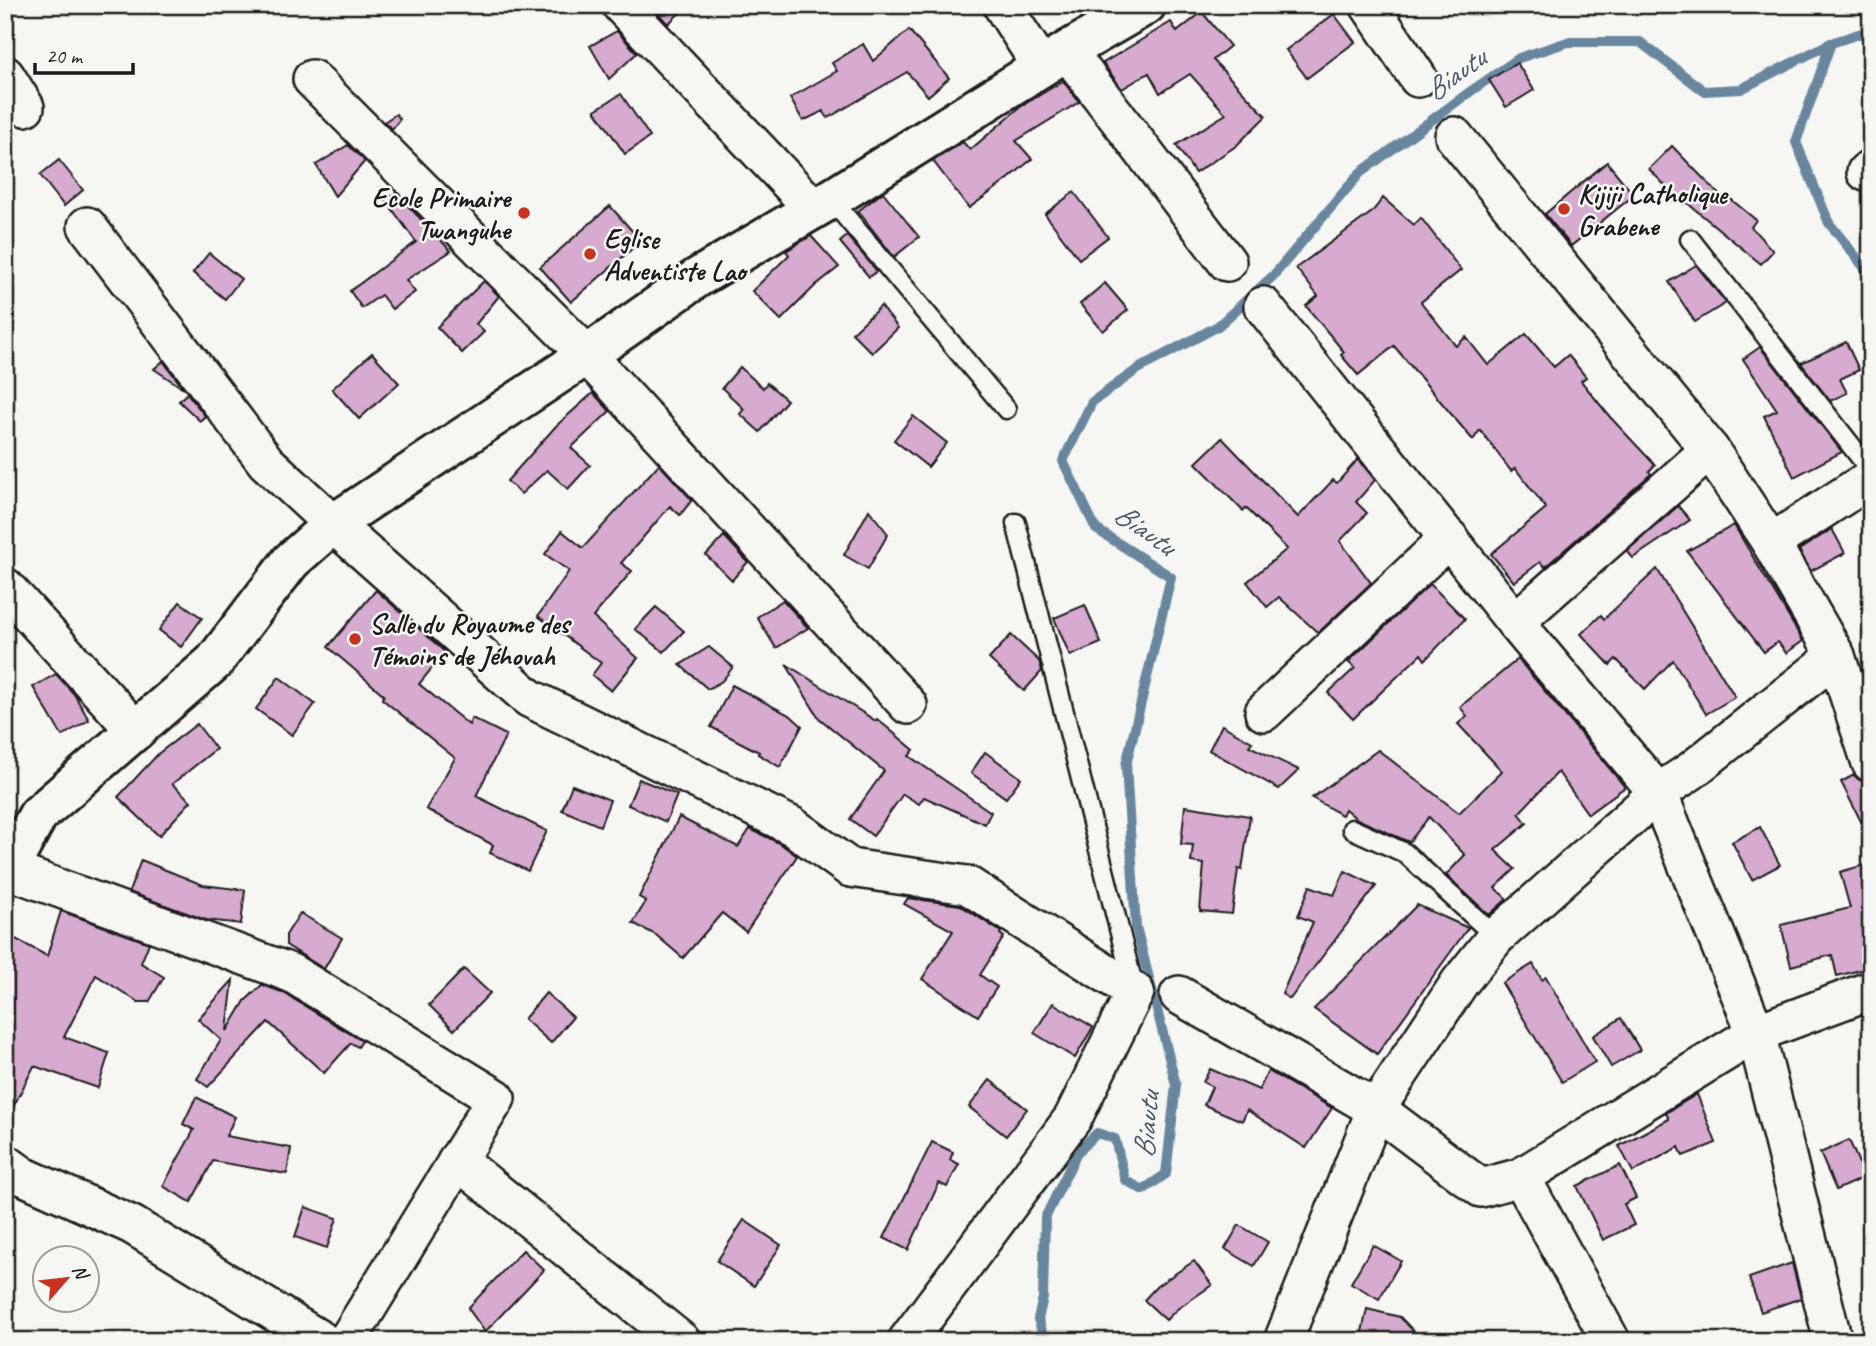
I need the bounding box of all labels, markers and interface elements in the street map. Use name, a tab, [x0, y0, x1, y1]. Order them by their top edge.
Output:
scale bar	[35, 32, 133, 76]
water label: Biautu	[1417, 36, 1497, 109]
text: 20 m	[46, 43, 84, 69]
place label: Kijiji Catholique Grabene	[1578, 176, 1730, 243]
place label: Ecole Primaire Twanguhe	[372, 180, 513, 247]
marker: Kijiji Catholique Grabene	[1556, 201, 1572, 217]
marker: Ecole Primaire Twanguhe	[516, 205, 532, 221]
place label: Eglise Adventiste Lao	[604, 221, 748, 288]
marker: Eglise Adventiste Lao	[582, 246, 598, 262]
water label: Biautu	[1107, 495, 1187, 566]
place label: Salle du Royaume des Témoins de Jéhovah	[369, 606, 573, 673]
marker: Salle du Royaume des Témoins de Jéhovah	[347, 631, 363, 647]
water label: Biautu	[1124, 1086, 1168, 1159]
north arrow	[32, 1244, 102, 1314]
text: N	[67, 1261, 95, 1285]

